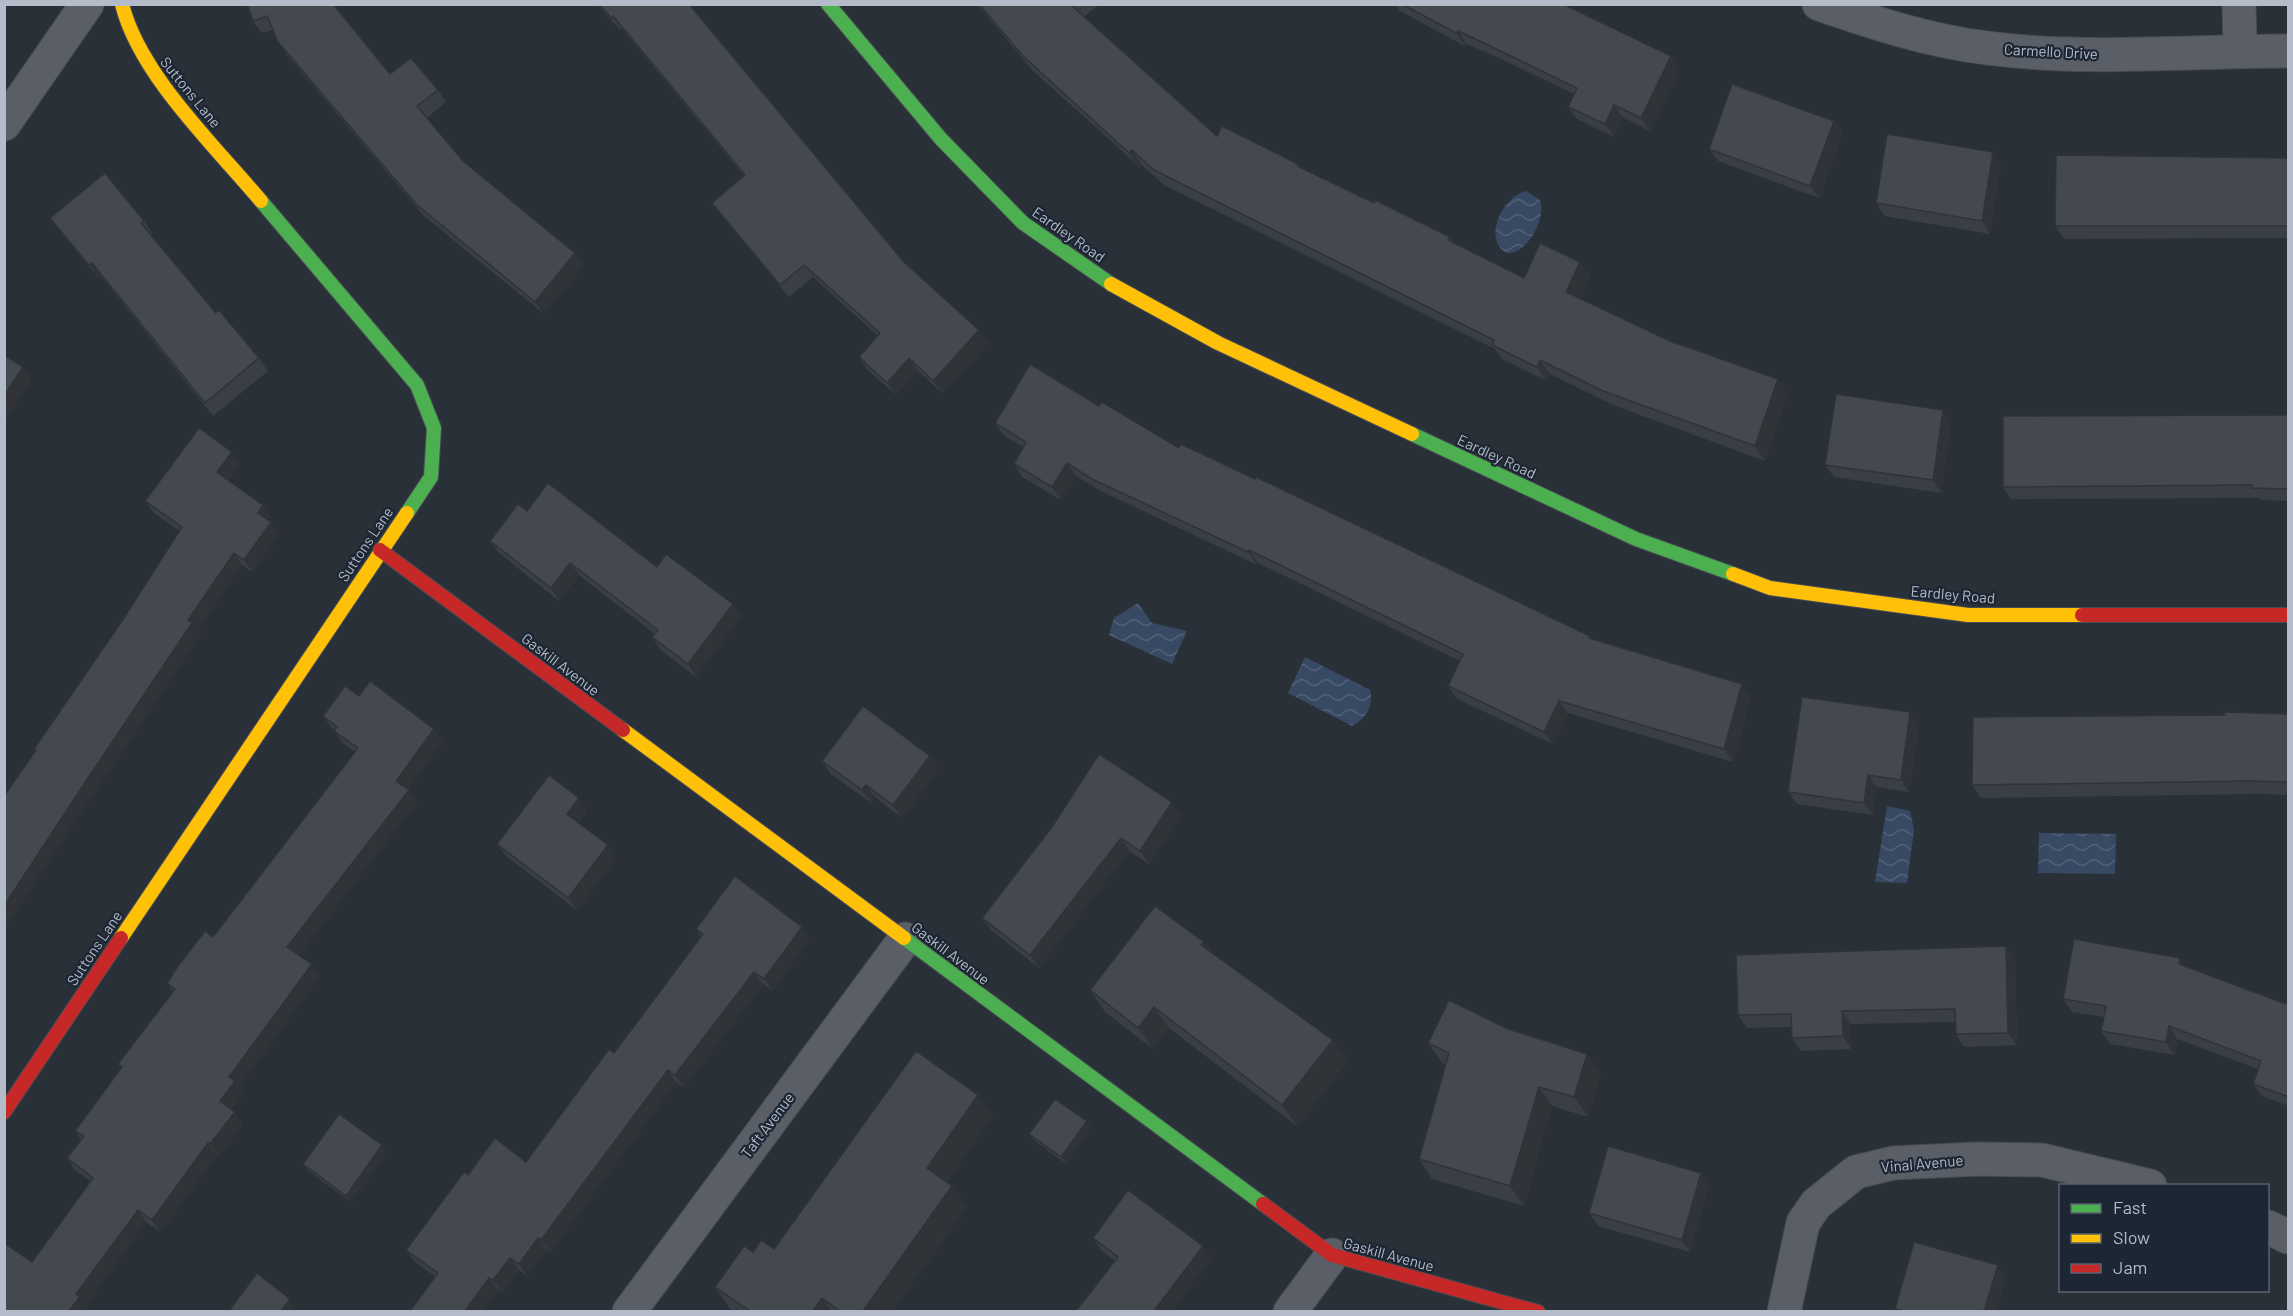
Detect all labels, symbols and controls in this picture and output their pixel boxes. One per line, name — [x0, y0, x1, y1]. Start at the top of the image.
street label: Carmello Drive — [2004, 40, 2098, 62]
street label: Suttons Lane — [157, 53, 225, 131]
street label: Eardley Road — [1029, 202, 1109, 266]
street label: Eardley Road — [1455, 430, 1539, 482]
street label: Suttons Lane — [333, 503, 397, 585]
street label: Eardley Road — [1910, 581, 1996, 607]
street label: Gaskill Avenue — [518, 629, 604, 699]
street label: Suttons Lane — [62, 907, 126, 989]
street label: Gaskill Avenue — [908, 918, 994, 988]
street label: Taft Avenue — [737, 1089, 797, 1161]
street label: Vinal Avenue — [1880, 1150, 1964, 1176]
legend — [2059, 1184, 2269, 1292]
text: Fast — [2113, 1196, 2147, 1218]
text: Slow — [2113, 1226, 2150, 1248]
street label: Gaskill Avenue — [1342, 1233, 1436, 1275]
text: Jam — [2113, 1256, 2147, 1278]

